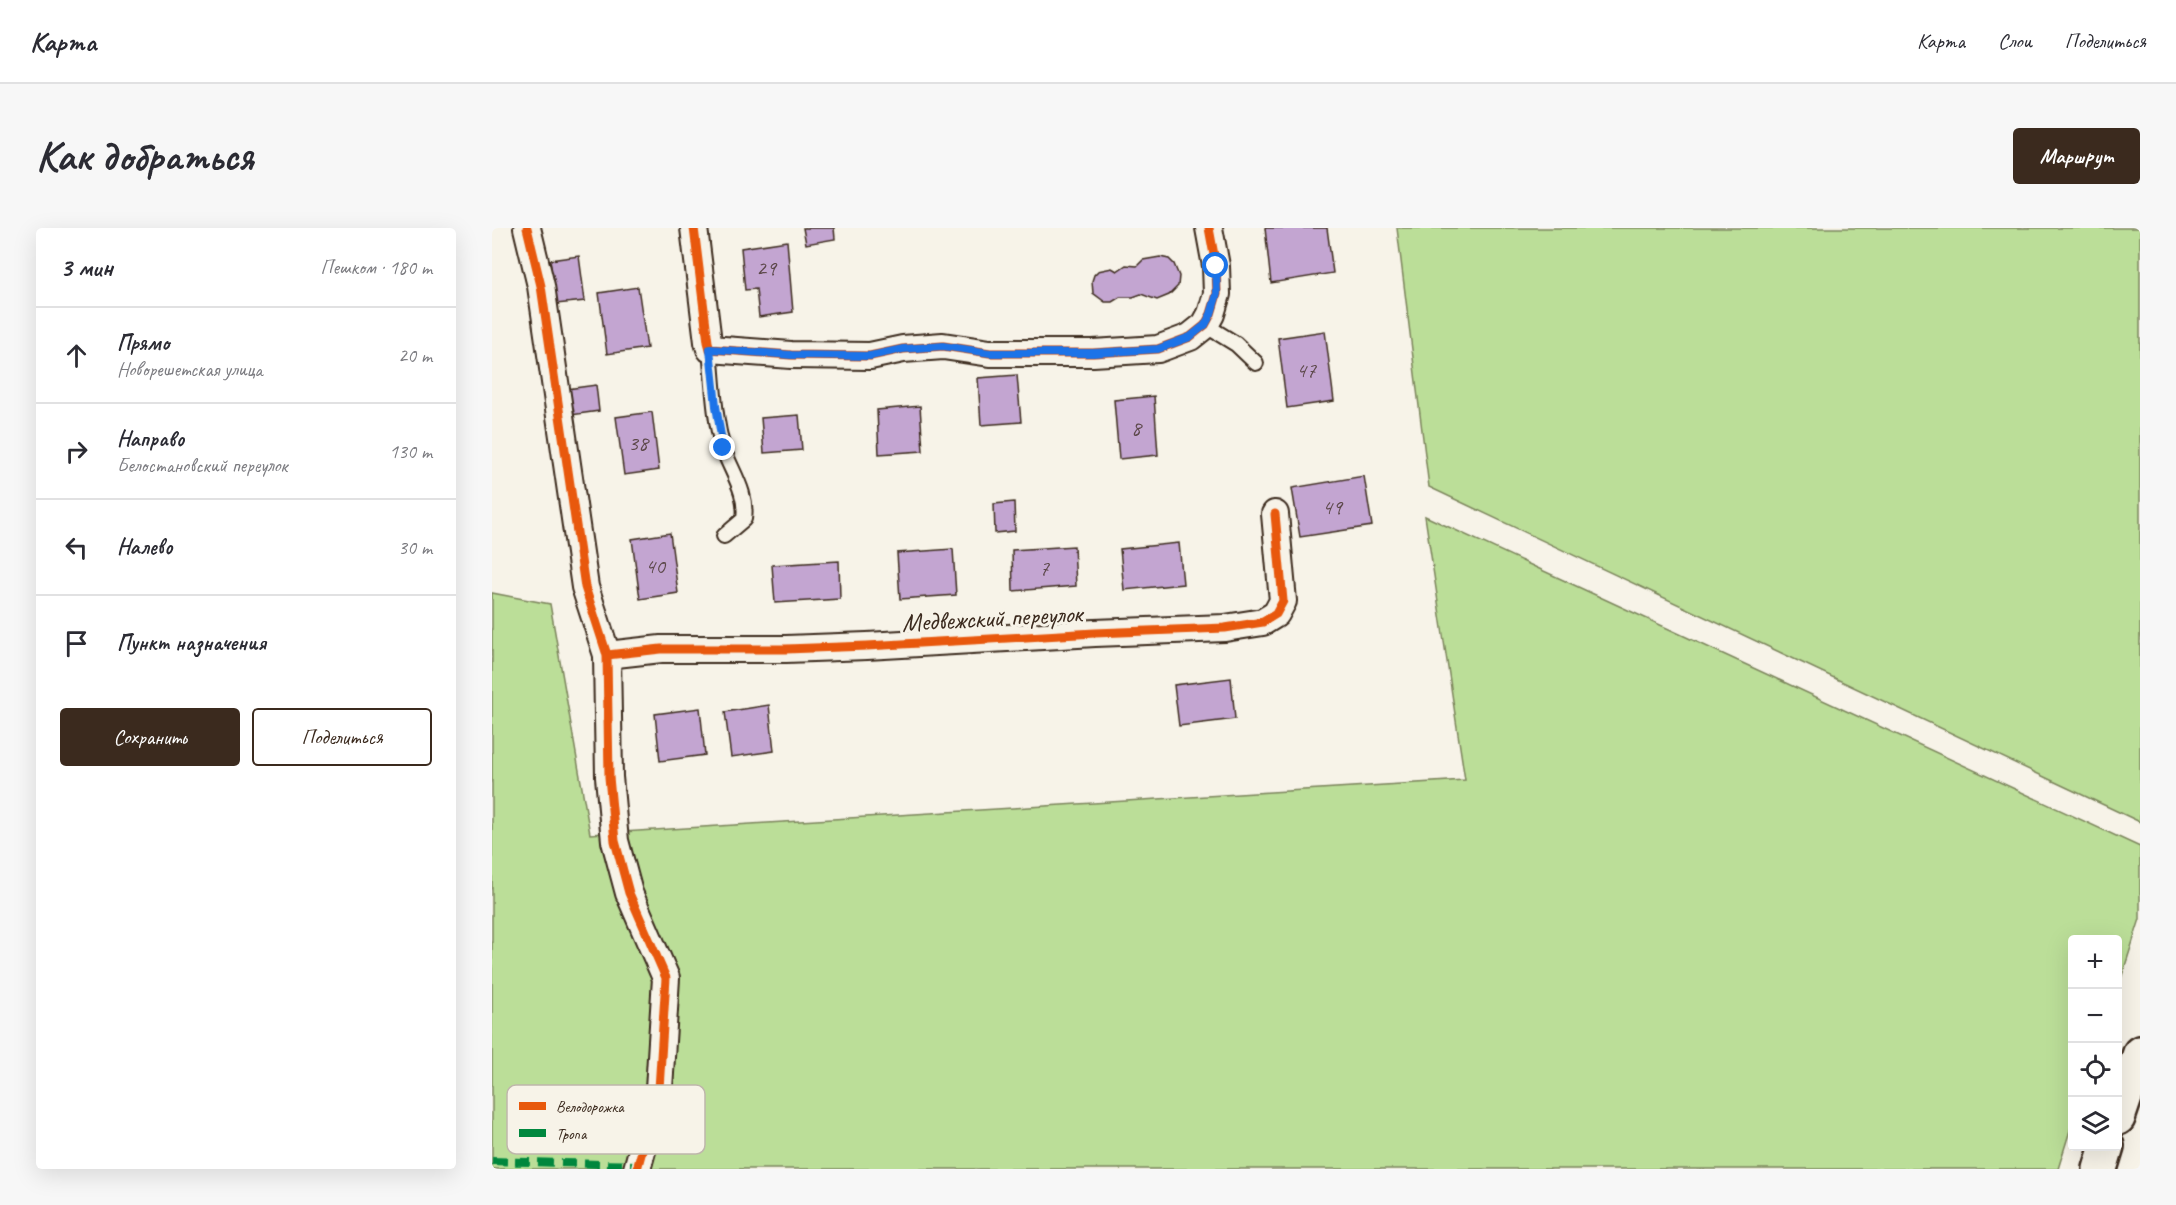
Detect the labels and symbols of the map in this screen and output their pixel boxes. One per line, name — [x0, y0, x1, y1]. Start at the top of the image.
route start — [1202, 252, 1228, 278]
house number: 29 — [756, 254, 778, 282]
house number: 47 — [1296, 356, 1317, 384]
house number: 8 — [1131, 414, 1143, 442]
house number: 38 — [628, 429, 650, 457]
route end — [709, 434, 735, 460]
house number: 49 — [1322, 493, 1344, 521]
house number: 40 — [645, 552, 667, 580]
house number: 7 — [1039, 554, 1050, 582]
street label: Медвежский переулок — [901, 597, 1085, 639]
legend — [507, 1085, 705, 1154]
text: Велодорожка — [556, 1097, 625, 1117]
text: Тропа — [556, 1124, 588, 1144]

